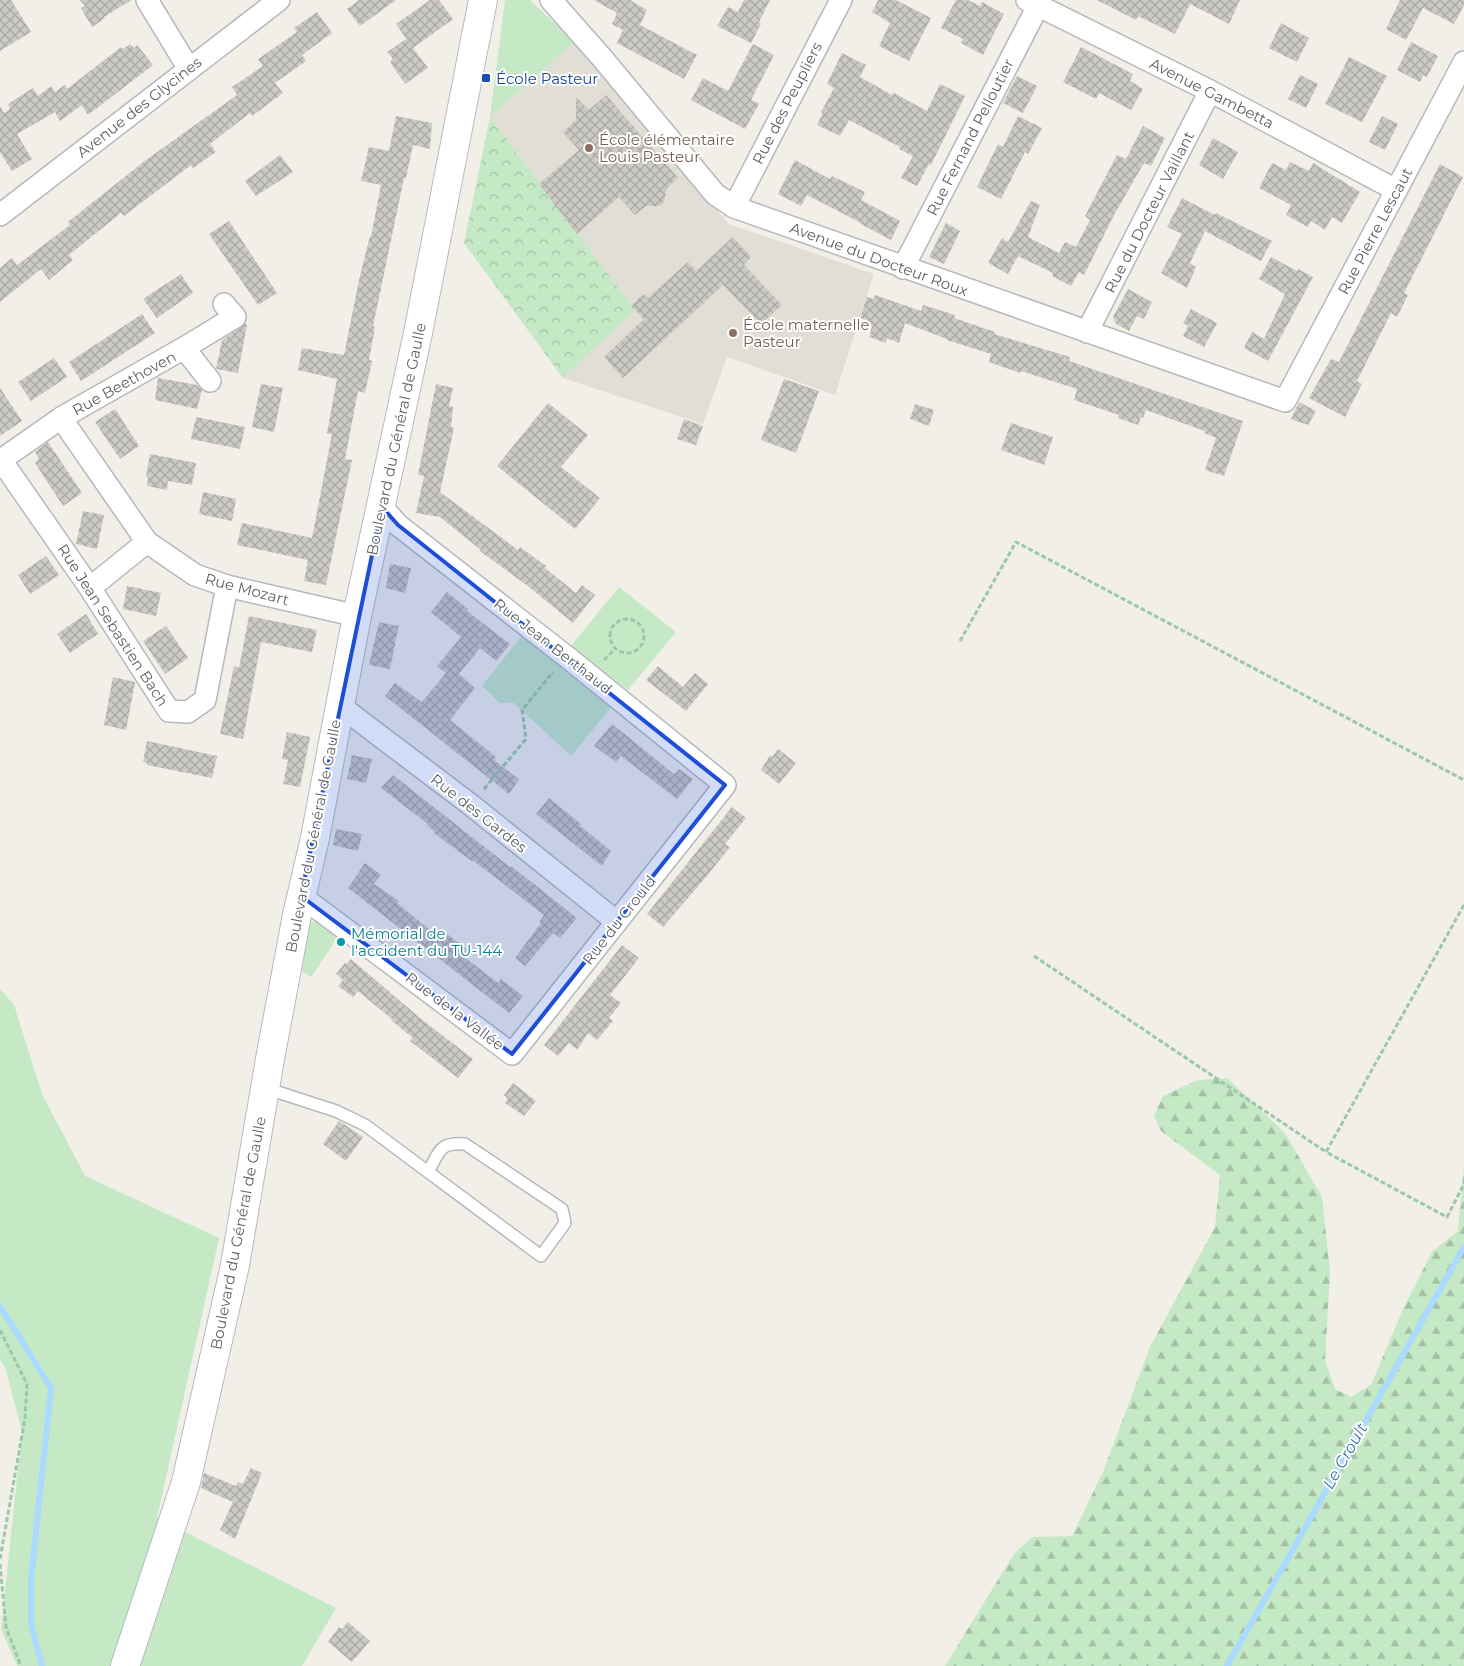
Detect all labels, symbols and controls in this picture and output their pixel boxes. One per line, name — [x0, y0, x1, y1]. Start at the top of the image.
street label: Rue des Peupliers — [748, 39, 826, 167]
street label: Avenue des Glycines — [73, 52, 205, 162]
street label: Avenue Gambetta — [1147, 54, 1277, 132]
street label: Rue Fernand Pelloutier — [922, 55, 1018, 219]
place label: École Pasteur — [496, 69, 598, 88]
marker: École Pasteur — [480, 72, 492, 84]
street label: Rue du Docteur Vaillant — [1100, 128, 1198, 296]
place label: École élémentaire Louis Pasteur — [599, 130, 735, 166]
marker: École élémentaire Louis Pasteur — [583, 142, 595, 154]
street label: Rue Pierre Lescaut — [1333, 164, 1417, 298]
street label: Avenue du Docteur Roux — [787, 218, 971, 300]
place label: École maternelle Pasteur — [743, 315, 870, 351]
street label: Boulevard du Général de Gaulle — [362, 321, 430, 557]
marker: École maternelle Pasteur — [727, 327, 739, 339]
street label: Rue Beethoven — [69, 347, 179, 419]
street label: Rue Jean Sebastien Bach — [53, 540, 173, 710]
street label: Rue Mozart — [203, 569, 291, 609]
street label: Rue Jean Berthaud — [490, 594, 616, 698]
street label: Boulevard du Général de Gaulle — [281, 718, 345, 954]
street label: Rue des Gardes — [427, 769, 531, 857]
street label: Rue du Crould — [578, 872, 660, 968]
place label: Mémorial de l'accident du TU-144 — [351, 924, 502, 960]
marker: Mémorial de l'accident du TU-144 — [335, 936, 347, 948]
street label: Rue de la Vallée — [402, 968, 508, 1054]
street label: Boulevard du Général de Gaulle — [206, 1115, 270, 1351]
water label: Le Croult — [1319, 1419, 1372, 1492]

